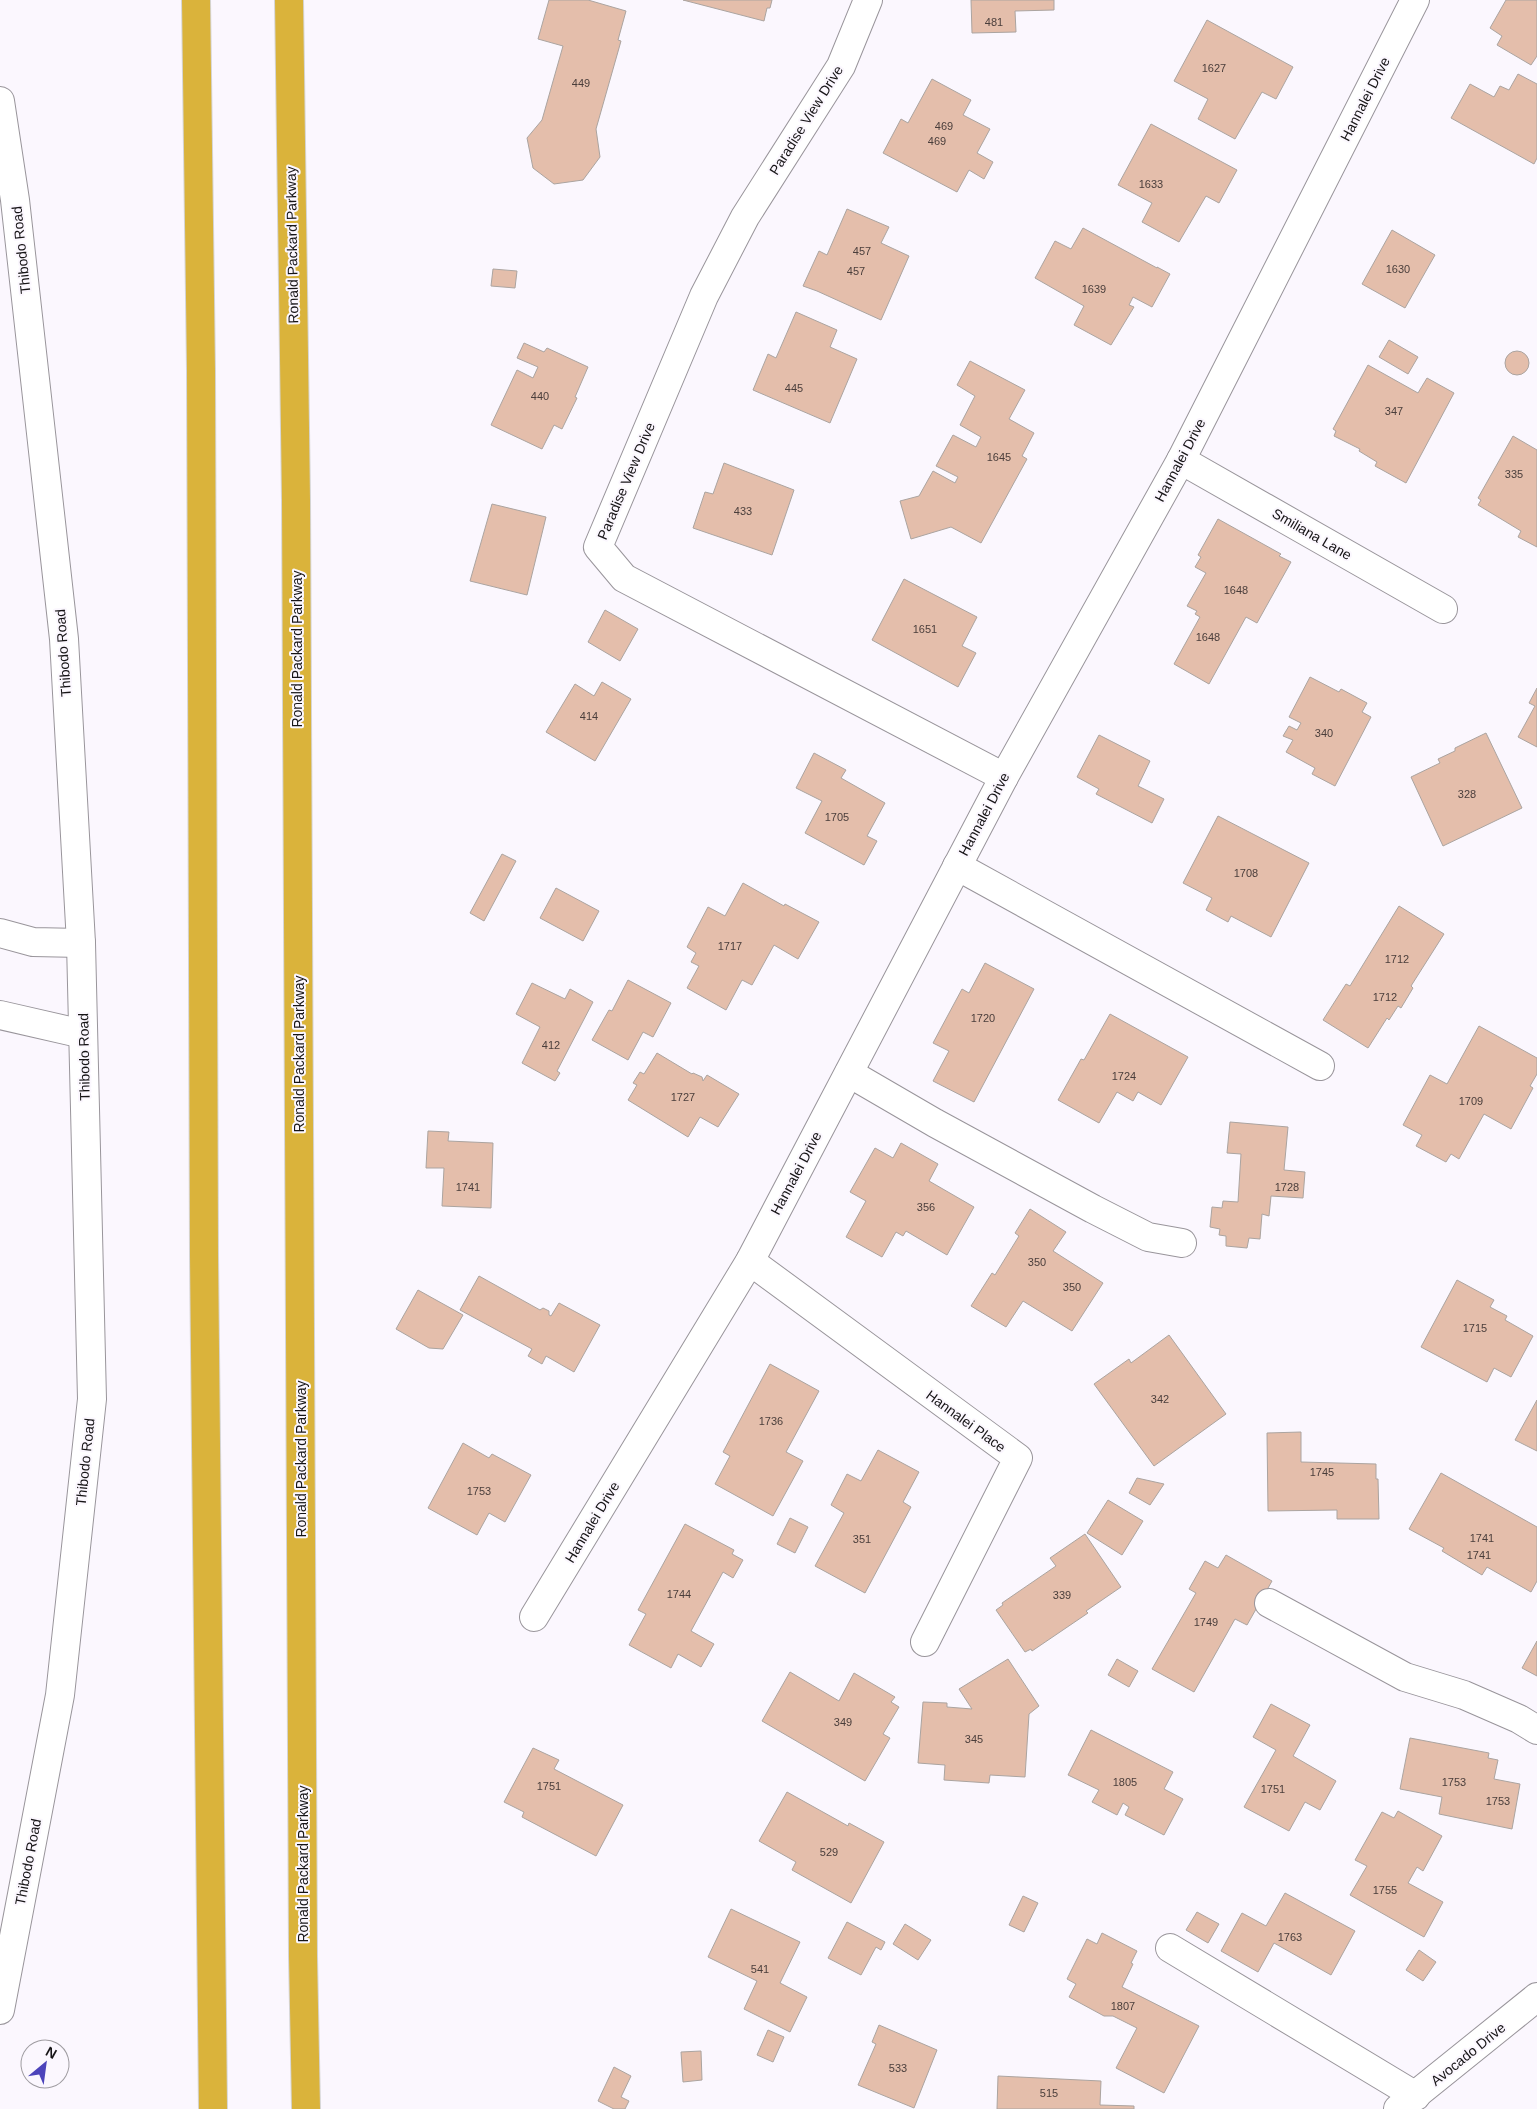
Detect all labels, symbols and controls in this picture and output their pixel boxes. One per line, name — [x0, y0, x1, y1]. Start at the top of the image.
house number: 481 — [985, 16, 1003, 28]
street label: Hannalei Drive — [1337, 54, 1393, 144]
street label: Paradise View Drive — [766, 62, 846, 178]
house number: 1627 — [1202, 62, 1226, 74]
house number: 449 — [572, 77, 590, 89]
house number: 469 — [935, 120, 953, 132]
house number: 469 — [928, 135, 946, 147]
street label: Ronald Packard Parkway — [283, 166, 301, 324]
house number: 1633 — [1139, 178, 1163, 190]
street label: Thibodo Road — [8, 205, 34, 295]
house number: 457 — [853, 245, 871, 257]
house number: 1630 — [1386, 263, 1410, 275]
house number: 457 — [847, 265, 865, 277]
house number: 1639 — [1082, 283, 1106, 295]
house number: 445 — [785, 382, 803, 394]
house number: 440 — [531, 390, 549, 402]
house number: 347 — [1385, 405, 1403, 417]
street label: Hannalei Drive — [1151, 416, 1209, 504]
street label: Paradise View Drive — [594, 420, 658, 542]
house number: 1645 — [987, 451, 1011, 463]
house number: 335 — [1505, 468, 1523, 480]
house number: 433 — [734, 505, 752, 517]
street label: Smiliana Lane — [1270, 505, 1355, 563]
street label: Ronald Packard Parkway — [289, 570, 305, 728]
house number: 1648 — [1224, 584, 1248, 596]
street label: Thibodo Road — [52, 609, 74, 697]
house number: 1651 — [913, 623, 937, 635]
house number: 1648 — [1196, 631, 1220, 643]
house number: 414 — [580, 710, 598, 722]
house number: 340 — [1315, 727, 1333, 739]
street label: Hannalei Drive — [955, 770, 1013, 858]
house number: 328 — [1458, 788, 1476, 800]
house number: 1705 — [825, 811, 849, 823]
house number: 1708 — [1234, 867, 1258, 879]
house number: 1717 — [718, 940, 742, 952]
house number: 1712 — [1385, 953, 1409, 965]
street label: Ronald Packard Parkway — [291, 975, 307, 1133]
house number: 1712 — [1373, 991, 1397, 1003]
house number: 1720 — [971, 1012, 995, 1024]
street label: Thibodo Road — [75, 1013, 93, 1101]
house number: 412 — [542, 1039, 560, 1051]
house number: 1724 — [1112, 1070, 1136, 1082]
house number: 1727 — [671, 1091, 695, 1103]
house number: 1709 — [1459, 1095, 1483, 1107]
street label: Hannalei Drive — [767, 1129, 825, 1217]
house number: 1741 — [456, 1181, 480, 1193]
house number: 1728 — [1275, 1181, 1299, 1193]
house number: 356 — [917, 1201, 935, 1213]
house number: 350 — [1028, 1256, 1046, 1268]
house number: 350 — [1063, 1281, 1081, 1293]
house number: 1715 — [1463, 1322, 1487, 1334]
street label: Ronald Packard Parkway — [293, 1380, 309, 1538]
street label: Hannalei Place — [923, 1387, 1009, 1455]
house number: 342 — [1151, 1393, 1169, 1405]
house number: 1736 — [759, 1415, 783, 1427]
street label: Thibodo Road — [72, 1417, 98, 1507]
house number: 1745 — [1310, 1466, 1334, 1478]
street label: Hannalei Drive — [561, 1478, 623, 1565]
house number: 1753 — [467, 1485, 491, 1497]
house number: 1741 — [1470, 1532, 1494, 1544]
house number: 351 — [853, 1533, 871, 1545]
house number: 1741 — [1467, 1549, 1491, 1561]
house number: 1744 — [667, 1588, 691, 1600]
house number: 339 — [1053, 1589, 1071, 1601]
house number: 1749 — [1194, 1616, 1218, 1628]
house number: 349 — [834, 1716, 852, 1728]
house number: 345 — [965, 1733, 983, 1745]
house number: 1805 — [1113, 1776, 1137, 1788]
house number: 1753 — [1442, 1776, 1466, 1788]
house number: 1751 — [537, 1780, 561, 1792]
house number: 1751 — [1261, 1783, 1285, 1795]
street label: Ronald Packard Parkway — [295, 1785, 311, 1943]
house number: 1753 — [1486, 1795, 1510, 1807]
street label: Thibodo Road — [12, 1817, 44, 1907]
house number: 529 — [820, 1846, 838, 1858]
house number: 1755 — [1373, 1884, 1397, 1896]
house number: 1763 — [1278, 1931, 1302, 1943]
house number: 541 — [751, 1963, 769, 1975]
house number: 1807 — [1111, 2000, 1135, 2012]
street label: Avocado Drive — [1428, 2019, 1508, 2089]
north arrow — [20, 2039, 70, 2089]
text: N — [43, 2043, 60, 2062]
house number: 533 — [889, 2062, 907, 2074]
house number: 515 — [1040, 2087, 1058, 2099]

